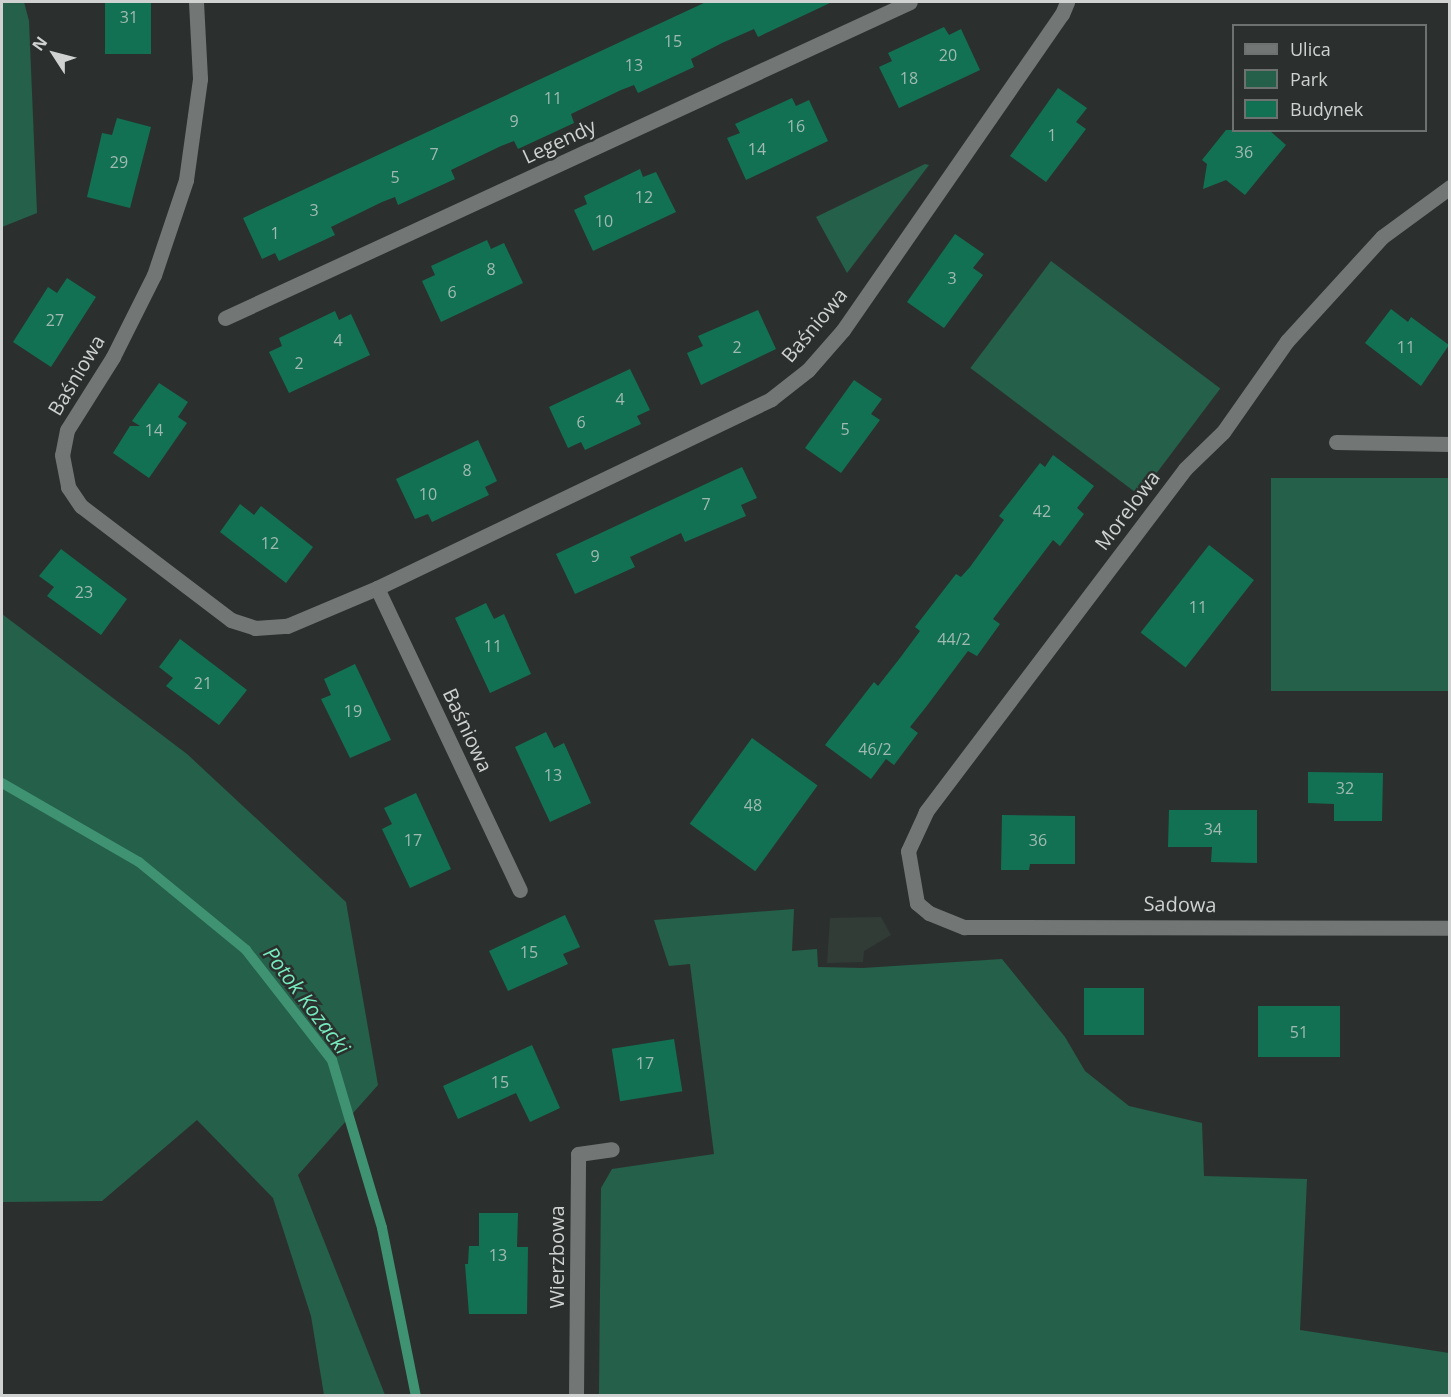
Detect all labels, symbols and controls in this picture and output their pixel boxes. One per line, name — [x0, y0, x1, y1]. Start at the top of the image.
house number: 31 — [120, 7, 138, 27]
north arrow — [24, 24, 84, 84]
legend — [1232, 24, 1427, 132]
house number: 15 — [664, 31, 682, 51]
text: N — [27, 32, 52, 55]
text: Ulica — [1290, 37, 1331, 61]
house number: 20 — [939, 45, 957, 65]
house number: 13 — [625, 55, 643, 75]
text: Park — [1290, 67, 1328, 91]
house number: 18 — [900, 68, 918, 88]
house number: 11 — [544, 88, 562, 108]
text: Budynek — [1290, 97, 1363, 121]
house number: 9 — [509, 111, 519, 131]
street label: Legendy — [518, 114, 600, 168]
house number: 16 — [787, 116, 805, 136]
house number: 1 — [1047, 125, 1057, 145]
house number: 14 — [748, 139, 766, 159]
house number: 36 — [1235, 142, 1253, 162]
house number: 7 — [429, 144, 439, 164]
house number: 29 — [110, 152, 128, 172]
house number: 5 — [390, 167, 400, 187]
house number: 12 — [635, 187, 653, 207]
house number: 3 — [309, 200, 319, 220]
house number: 10 — [595, 211, 613, 231]
house number: 1 — [270, 223, 280, 243]
house number: 8 — [486, 259, 496, 279]
house number: 3 — [947, 268, 957, 288]
house number: 6 — [447, 282, 457, 302]
street label: Baśniowa — [776, 283, 852, 367]
house number: 27 — [46, 310, 64, 330]
street label: Baśniowa — [43, 330, 109, 420]
house number: 4 — [333, 330, 343, 350]
house number: 2 — [732, 337, 742, 357]
house number: 11 — [1397, 337, 1415, 357]
house number: 2 — [294, 353, 304, 373]
house number: 4 — [615, 389, 625, 409]
house number: 6 — [576, 412, 586, 432]
house number: 5 — [840, 419, 850, 439]
house number: 14 — [145, 420, 163, 440]
house number: 8 — [462, 460, 472, 480]
street label: Morelowa — [1089, 466, 1165, 554]
house number: 10 — [419, 484, 437, 504]
house number: 7 — [701, 494, 711, 514]
house number: 42 — [1033, 501, 1051, 521]
house number: 12 — [261, 533, 279, 553]
house number: 9 — [590, 546, 600, 566]
house number: 23 — [75, 582, 93, 602]
house number: 11 — [1189, 597, 1207, 617]
house number: 44/2 — [937, 629, 971, 649]
house number: 11 — [484, 636, 502, 656]
house number: 21 — [194, 673, 212, 693]
street label: Baśniowa — [438, 684, 498, 776]
house number: 19 — [344, 701, 362, 721]
house number: 46/2 — [858, 739, 892, 759]
house number: 13 — [544, 765, 562, 785]
house number: 32 — [1336, 778, 1354, 798]
house number: 48 — [744, 795, 762, 815]
house number: 34 — [1204, 819, 1222, 839]
house number: 17 — [404, 830, 422, 850]
house number: 36 — [1029, 830, 1047, 850]
street label: Sadowa — [1143, 891, 1217, 917]
water label: Potok Kozacki — [258, 941, 356, 1059]
house number: 15 — [520, 942, 538, 962]
house number: 51 — [1290, 1022, 1308, 1042]
house number: 17 — [636, 1053, 654, 1073]
house number: 15 — [491, 1072, 509, 1092]
street label: Wierzbowa — [544, 1205, 568, 1309]
house number: 13 — [489, 1245, 507, 1265]

